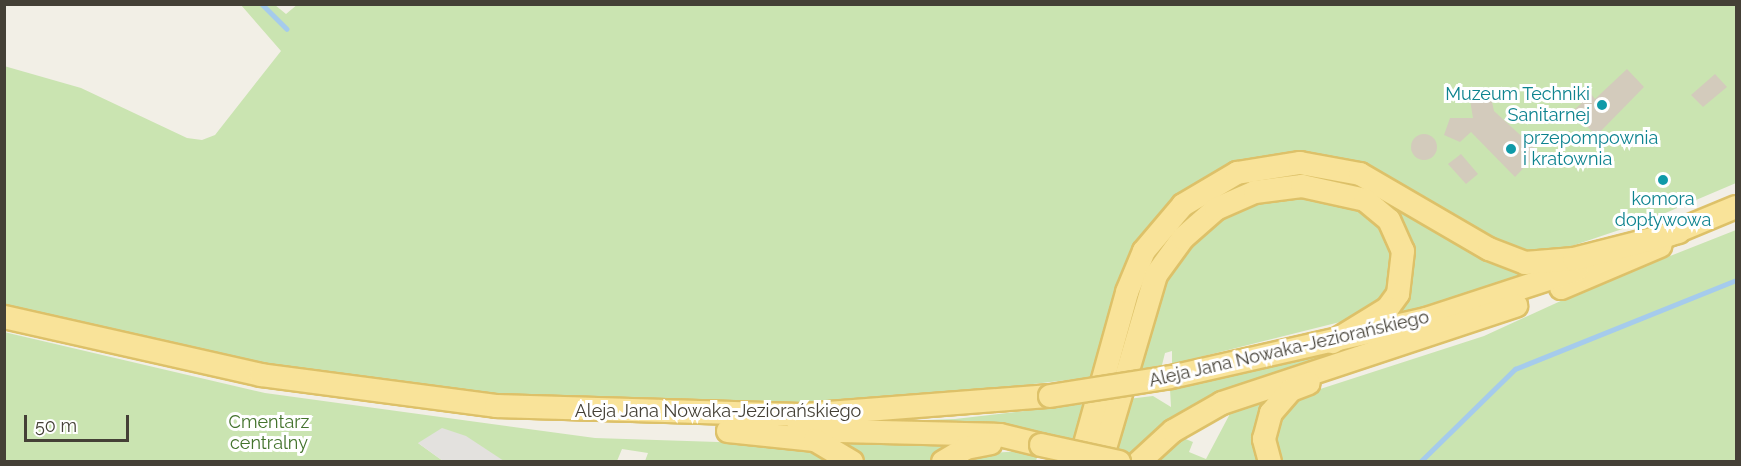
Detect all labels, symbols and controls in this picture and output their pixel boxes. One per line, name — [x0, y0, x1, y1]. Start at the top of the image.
place label: Muzeum Techniki Sanitarnej — [1445, 84, 1590, 127]
marker: Muzeum Techniki Sanitarnej — [1595, 98, 1609, 112]
place label: przepompownia i kratownia — [1523, 128, 1658, 170]
marker: przepompownia i kratownia — [1504, 142, 1518, 156]
marker: komora dopływowa — [1656, 173, 1670, 187]
place label: komora dopływowa — [1615, 189, 1711, 232]
street label: Aleja Jana Nowaka-Jeziorańskiego — [1147, 306, 1431, 392]
street label: Aleja Jana Nowaka-Jeziorańskiego — [574, 400, 862, 422]
scale bar — [27, 403, 132, 441]
park label: Cmentarz centralny — [229, 412, 309, 454]
text: 50 m — [35, 415, 77, 436]

